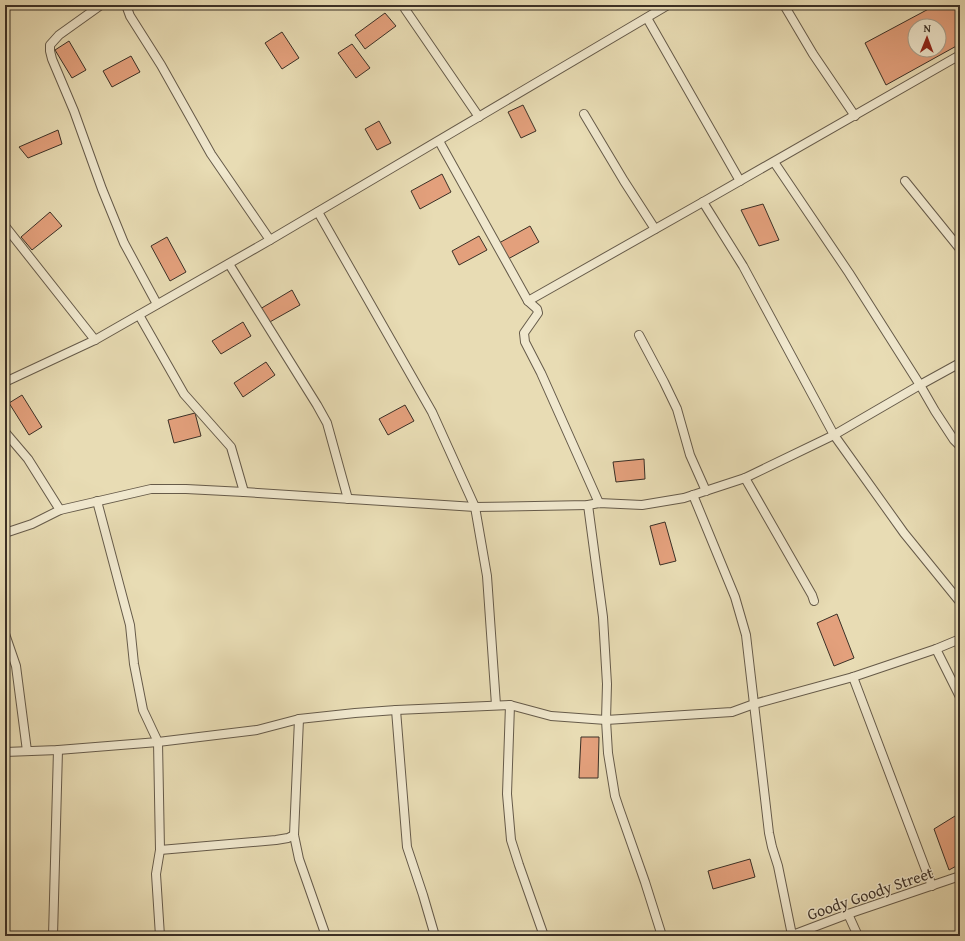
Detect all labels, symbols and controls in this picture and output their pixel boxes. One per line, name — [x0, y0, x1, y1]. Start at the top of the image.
north arrow — [907, 18, 947, 58]
text: N — [923, 20, 932, 36]
street label: Goody Goody Street — [804, 860, 937, 926]

